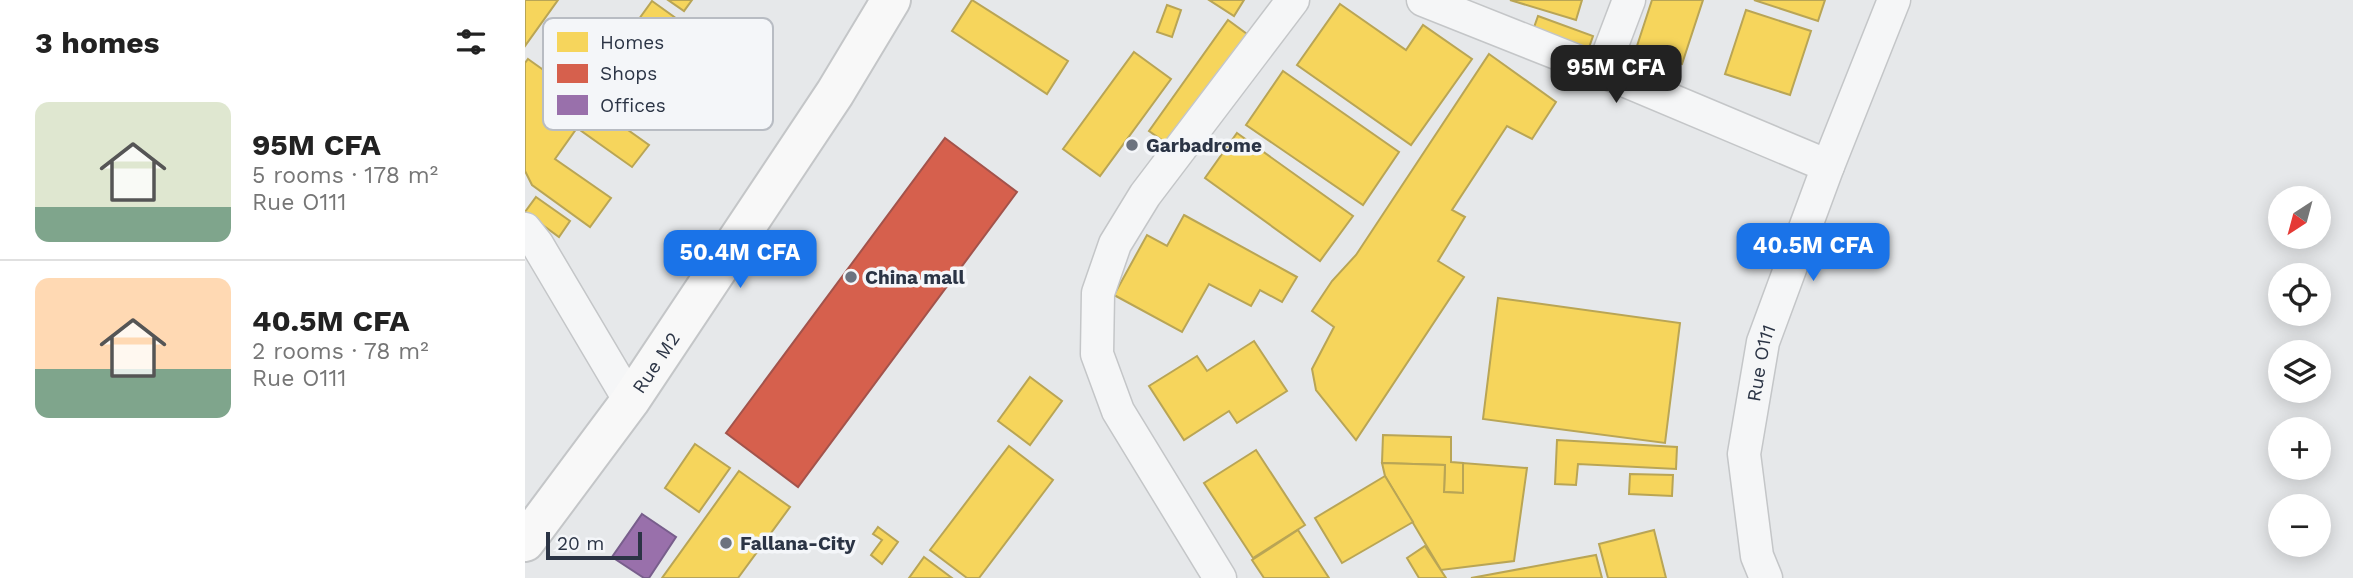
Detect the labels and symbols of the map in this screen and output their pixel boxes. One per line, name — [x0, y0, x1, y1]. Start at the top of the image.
legend — [543, 18, 773, 130]
text: Homes — [600, 31, 664, 54]
pin: 95M CFA — [1551, 46, 1681, 105]
text: Shops — [600, 62, 657, 85]
text: Offices — [600, 94, 666, 117]
place label: Garbadrome — [1146, 134, 1262, 157]
marker: Garbadrome — [1124, 137, 1140, 153]
north arrow — [2268, 186, 2331, 248]
pin: 40.5M CFA — [1733, 224, 1893, 283]
pin: 50.4M CFA — [660, 230, 820, 290]
place label: China mall — [865, 266, 965, 289]
marker: China mall — [843, 269, 859, 285]
street label: Rue O111 — [1742, 321, 1780, 403]
street label: Rue M2 — [627, 327, 684, 398]
scale bar — [546, 529, 642, 561]
place label: Fallana-City — [740, 532, 856, 555]
marker: Fallana-City — [718, 535, 734, 551]

